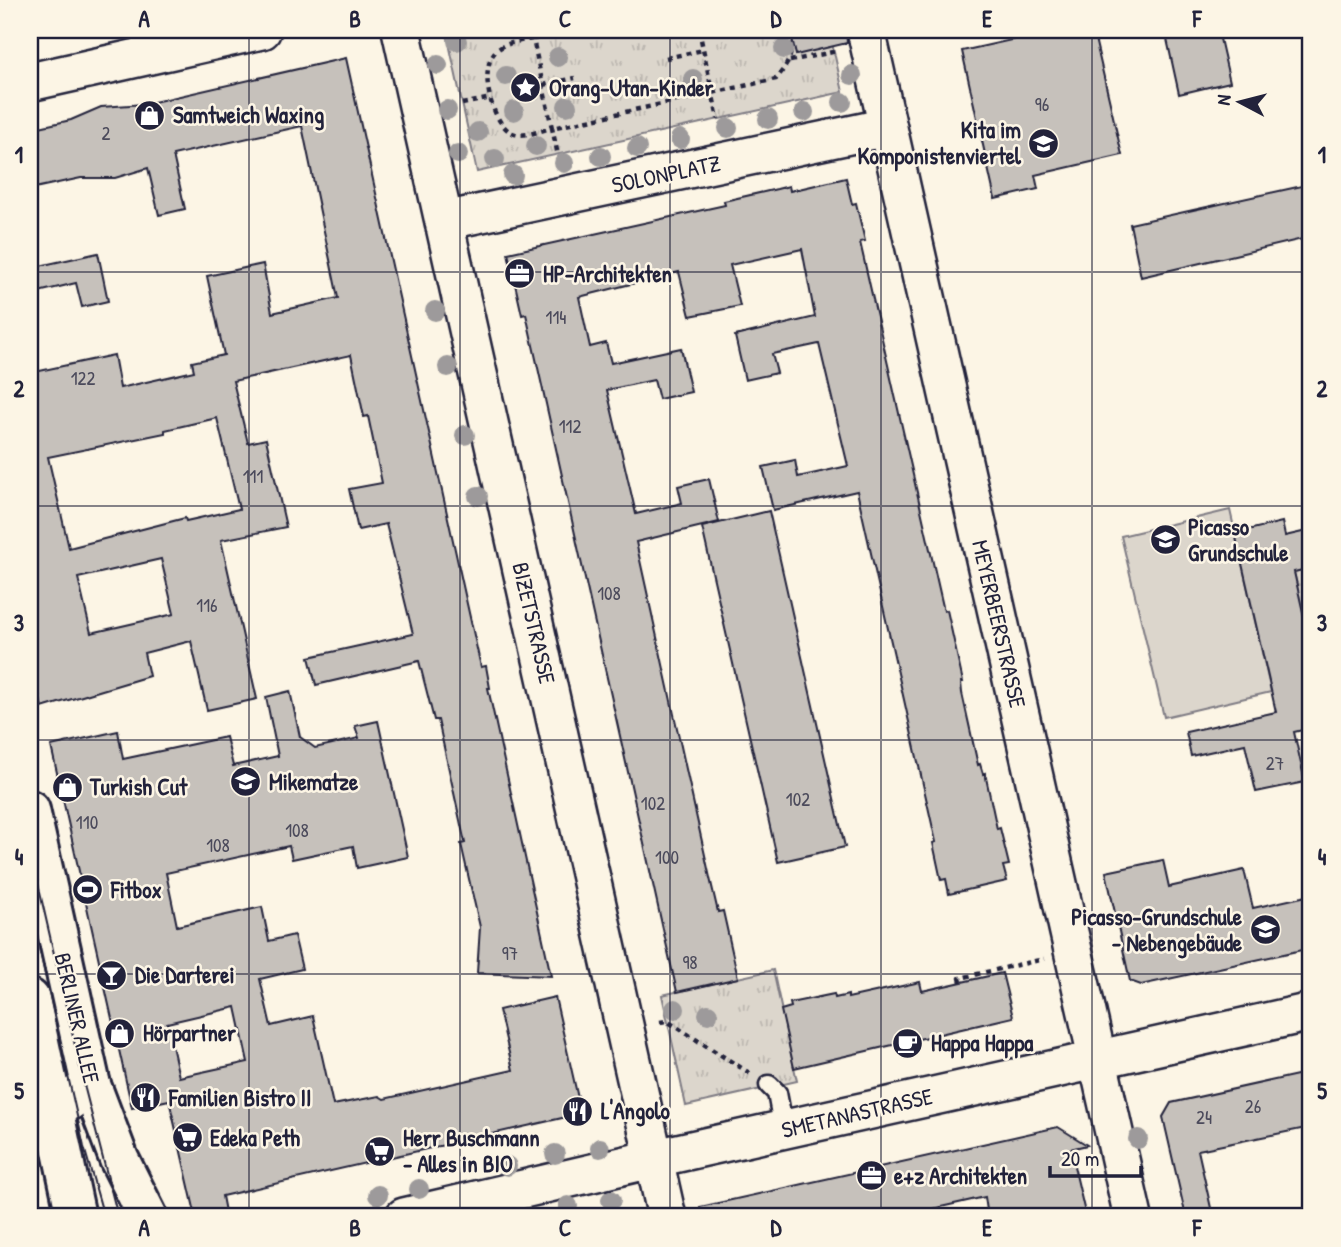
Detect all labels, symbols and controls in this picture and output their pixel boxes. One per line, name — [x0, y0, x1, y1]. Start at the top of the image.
text: A — [138, 3, 150, 34]
text: B — [349, 3, 361, 34]
text: C — [559, 3, 571, 34]
text: D — [771, 3, 783, 34]
text: E — [982, 3, 993, 34]
text: F — [1192, 3, 1203, 34]
north arrow — [1204, 66, 1274, 136]
place icon: Orang-Utan-Kinder — [509, 71, 543, 105]
place label: Orang-Utan-Kinder — [549, 72, 714, 104]
house number: 96 — [1035, 91, 1049, 117]
text: N — [1210, 93, 1237, 107]
shop icon: Samtweich Waxing — [133, 98, 167, 132]
place label: Samtweich Waxing — [173, 99, 324, 131]
place label: Kita im Komponistenviertel — [858, 114, 1022, 172]
house number: 2 — [102, 120, 111, 146]
school or university icon: Kita im Komponistenviertel — [1027, 126, 1061, 160]
text: 1 — [15, 139, 23, 170]
text: 1 — [1318, 139, 1326, 170]
street label: SOLONPLATZ — [609, 147, 723, 200]
office icon: HP-Architekten — [503, 257, 537, 291]
place label: HP-Architekten — [543, 258, 672, 289]
house number: 114 — [546, 304, 566, 330]
house number: 122 — [71, 365, 95, 391]
text: 2 — [14, 373, 25, 404]
text: 2 — [1317, 373, 1328, 404]
house number: 112 — [559, 413, 581, 439]
house number: 111 — [243, 463, 263, 489]
place label: Picasso Grundschule — [1188, 511, 1289, 568]
school or university icon: Picasso Grundschule — [1148, 523, 1182, 557]
street label: MEYERBEERSTRASSE — [965, 537, 1034, 711]
street label: BIZETSTRASSE — [505, 559, 564, 687]
house number: 108 — [597, 580, 621, 606]
house number: 116 — [196, 592, 218, 618]
text: 3 — [14, 607, 24, 638]
text: 3 — [1317, 607, 1327, 638]
house number: 27 — [1266, 750, 1284, 776]
school or university icon: Mikematze — [229, 765, 263, 799]
place label: Mikematze — [269, 766, 359, 797]
shop icon: Turkish Cut — [50, 770, 84, 804]
place label: Turkish Cut — [89, 771, 188, 802]
house number: 102 — [786, 786, 810, 812]
house number: 102 — [641, 790, 665, 816]
house number: 110 — [76, 809, 98, 835]
house number: 108 — [285, 817, 309, 843]
house number: 108 — [206, 832, 230, 858]
text: 4 — [15, 841, 24, 872]
text: 4 — [1318, 841, 1327, 872]
house number: 100 — [655, 844, 679, 870]
sports icon: Fitbox — [71, 873, 105, 907]
place label: Fitbox — [110, 874, 162, 905]
place label: Picasso-Grundschule - Nebengebäude — [1071, 901, 1243, 959]
school or university icon: Picasso-Grundschule - Nebengebäude — [1248, 913, 1282, 947]
house number: 97 — [502, 940, 518, 966]
house number: 98 — [682, 949, 698, 975]
street label: BERLINER ALLEE — [47, 950, 108, 1086]
bar icon: Die Darterei — [95, 958, 129, 992]
place label: Die Darterei — [135, 959, 235, 990]
shop icon: Hörpartner — [103, 1016, 137, 1050]
place label: Hörpartner — [143, 1017, 236, 1049]
cafe icon: Happa Happa — [891, 1026, 925, 1060]
place label: Happa Happa — [931, 1027, 1033, 1059]
text: 5 — [14, 1075, 24, 1106]
text: 5 — [1317, 1075, 1327, 1106]
street label: SMETANASTRASSE — [778, 1080, 935, 1145]
restaurant icon: Familien Bistro II — [129, 1081, 163, 1115]
place label: Familien Bistro II — [168, 1082, 311, 1113]
house number: 26 — [1245, 1093, 1261, 1119]
restaurant icon: L'Angolo — [561, 1094, 595, 1128]
place label: L'Angolo — [601, 1095, 671, 1127]
house number: 24 — [1196, 1104, 1212, 1130]
supermarket icon: Edeka Peth — [170, 1121, 204, 1155]
place label: Edeka Peth — [210, 1122, 300, 1153]
place label: Herr Buschmann - Alles in BIO — [403, 1122, 540, 1179]
supermarket icon: Herr Buschmann - Alles in BIO — [363, 1134, 397, 1168]
scale bar — [1050, 1135, 1142, 1179]
text: 20 m — [1061, 1144, 1099, 1173]
office icon: e+z Architekten — [854, 1159, 888, 1193]
place label: e+z Architekten — [894, 1160, 1027, 1191]
text: A — [138, 1212, 150, 1243]
text: B — [349, 1212, 361, 1243]
text: C — [559, 1212, 571, 1243]
text: D — [771, 1212, 783, 1243]
text: E — [982, 1212, 993, 1243]
text: F — [1192, 1212, 1203, 1243]

